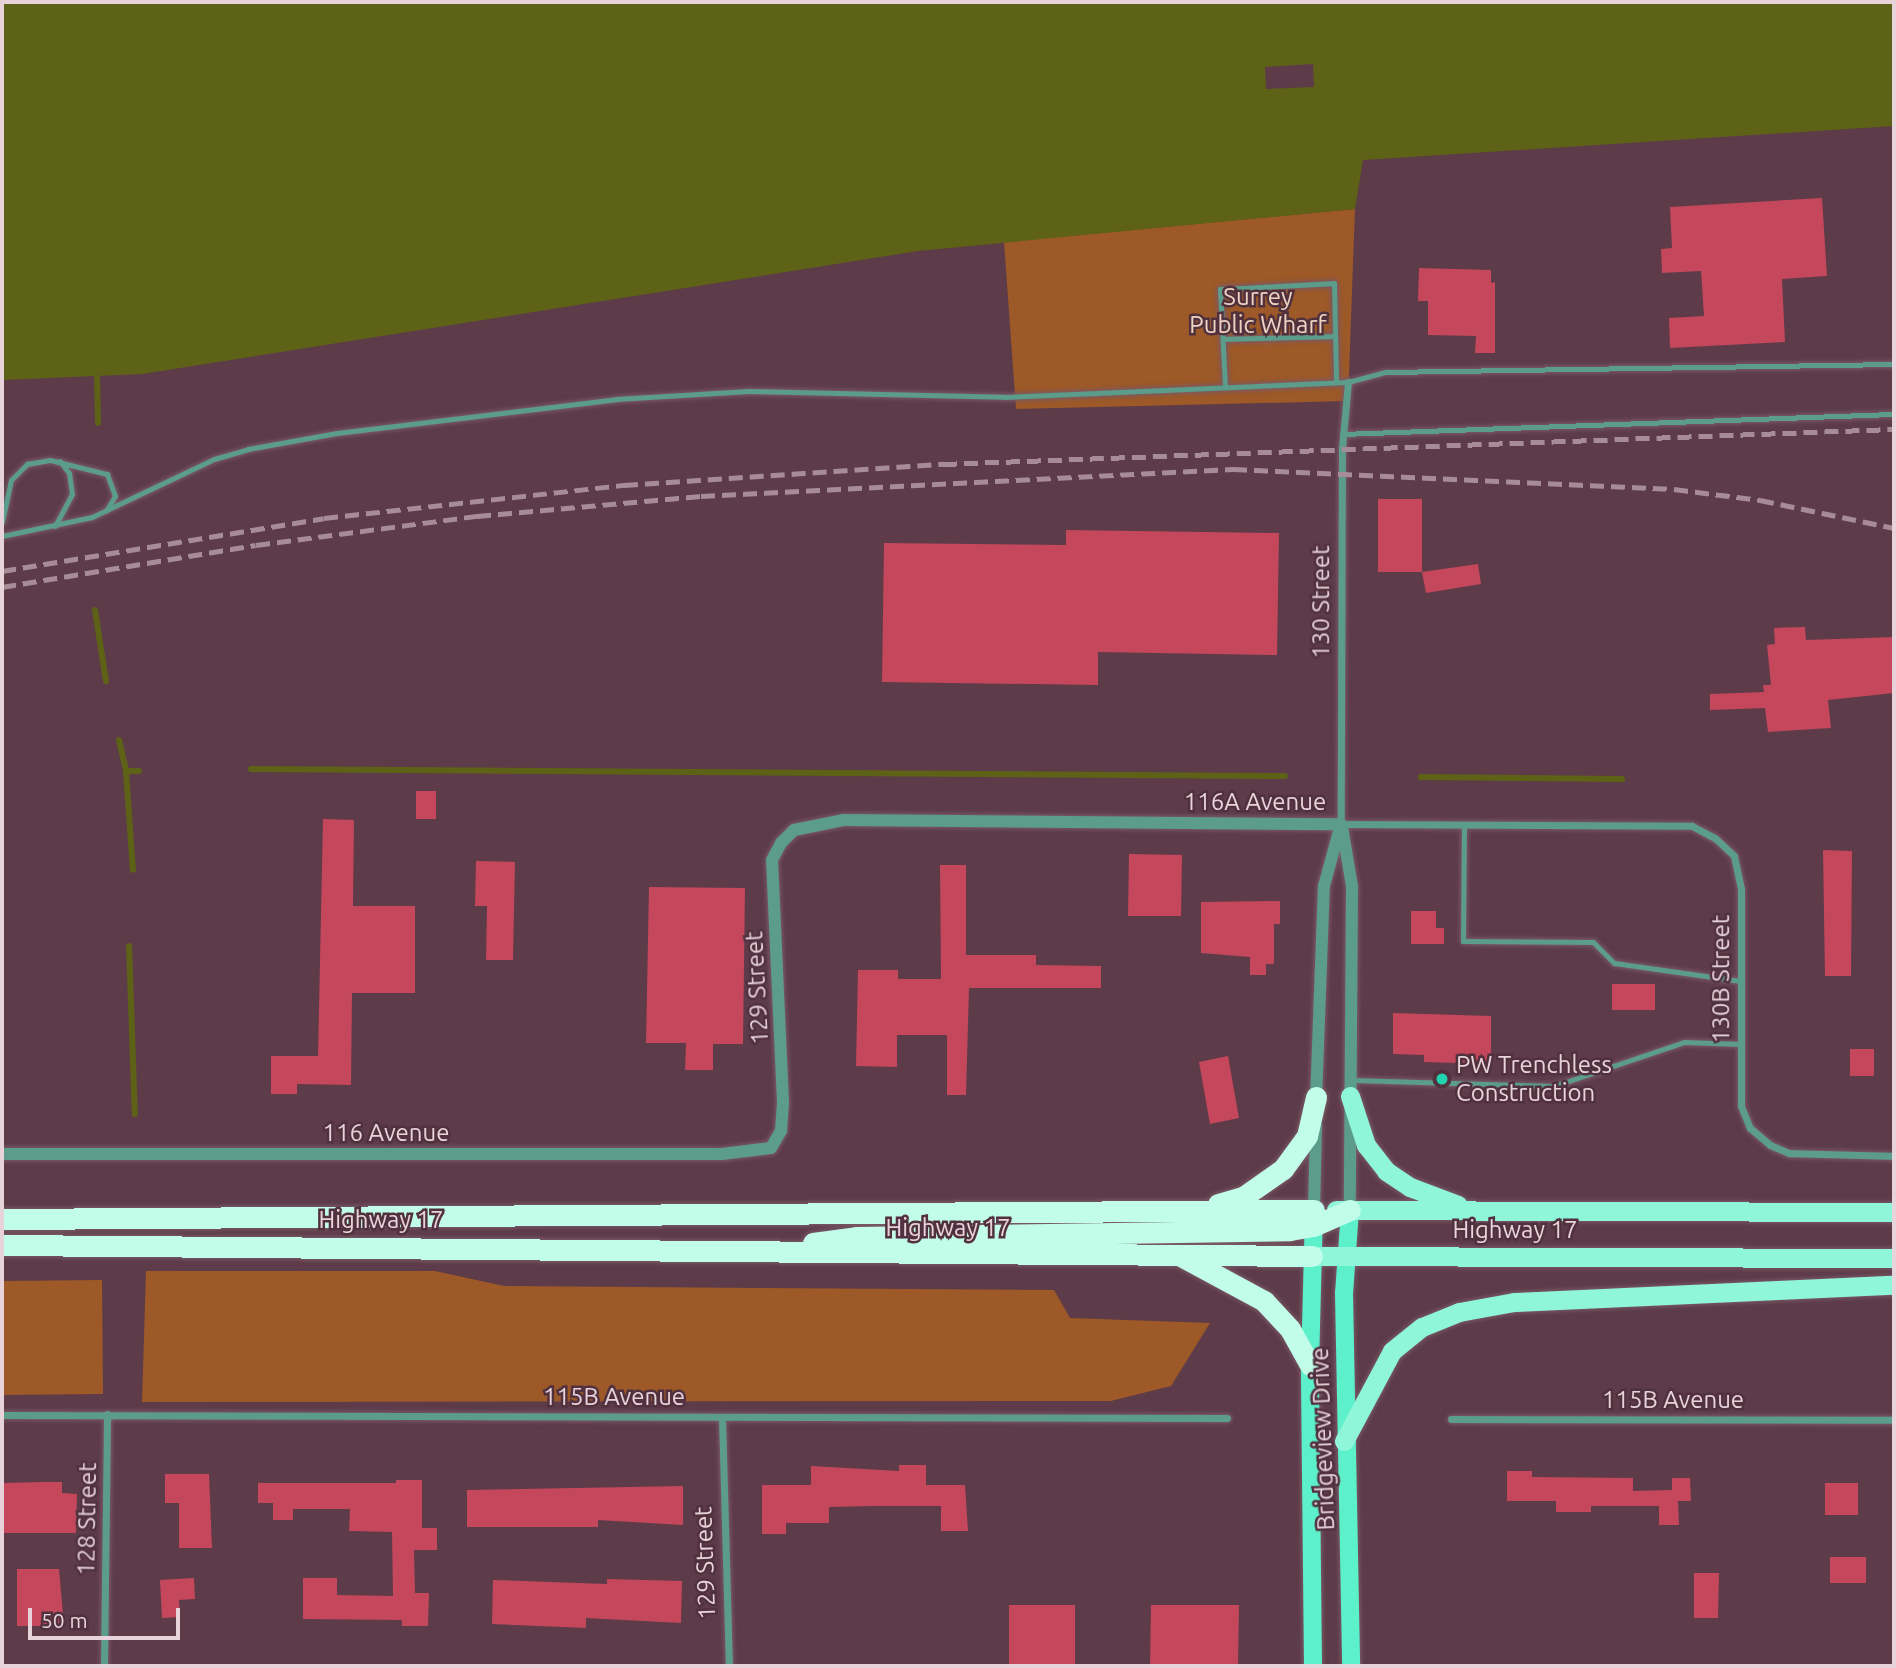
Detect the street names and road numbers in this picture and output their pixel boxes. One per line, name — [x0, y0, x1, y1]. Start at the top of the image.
street label: 130 Street — [1307, 545, 1335, 659]
street label: 116A Avenue — [1184, 788, 1326, 816]
street label: 130B Street — [1707, 915, 1735, 1043]
street label: 129 Street — [740, 931, 774, 1045]
street label: 116 Avenue — [323, 1119, 449, 1147]
street label: Highway 17 — [318, 1206, 444, 1234]
street label: Highway 17 — [885, 1214, 1011, 1242]
street label: Highway 17 — [1452, 1216, 1578, 1244]
street label: Bridgeview Drive — [1305, 1347, 1341, 1531]
street label: 115B Avenue — [543, 1383, 685, 1411]
street label: 115B Avenue — [1602, 1386, 1744, 1414]
street label: 128 Street — [72, 1462, 102, 1576]
street label: 129 Street — [689, 1506, 721, 1620]

